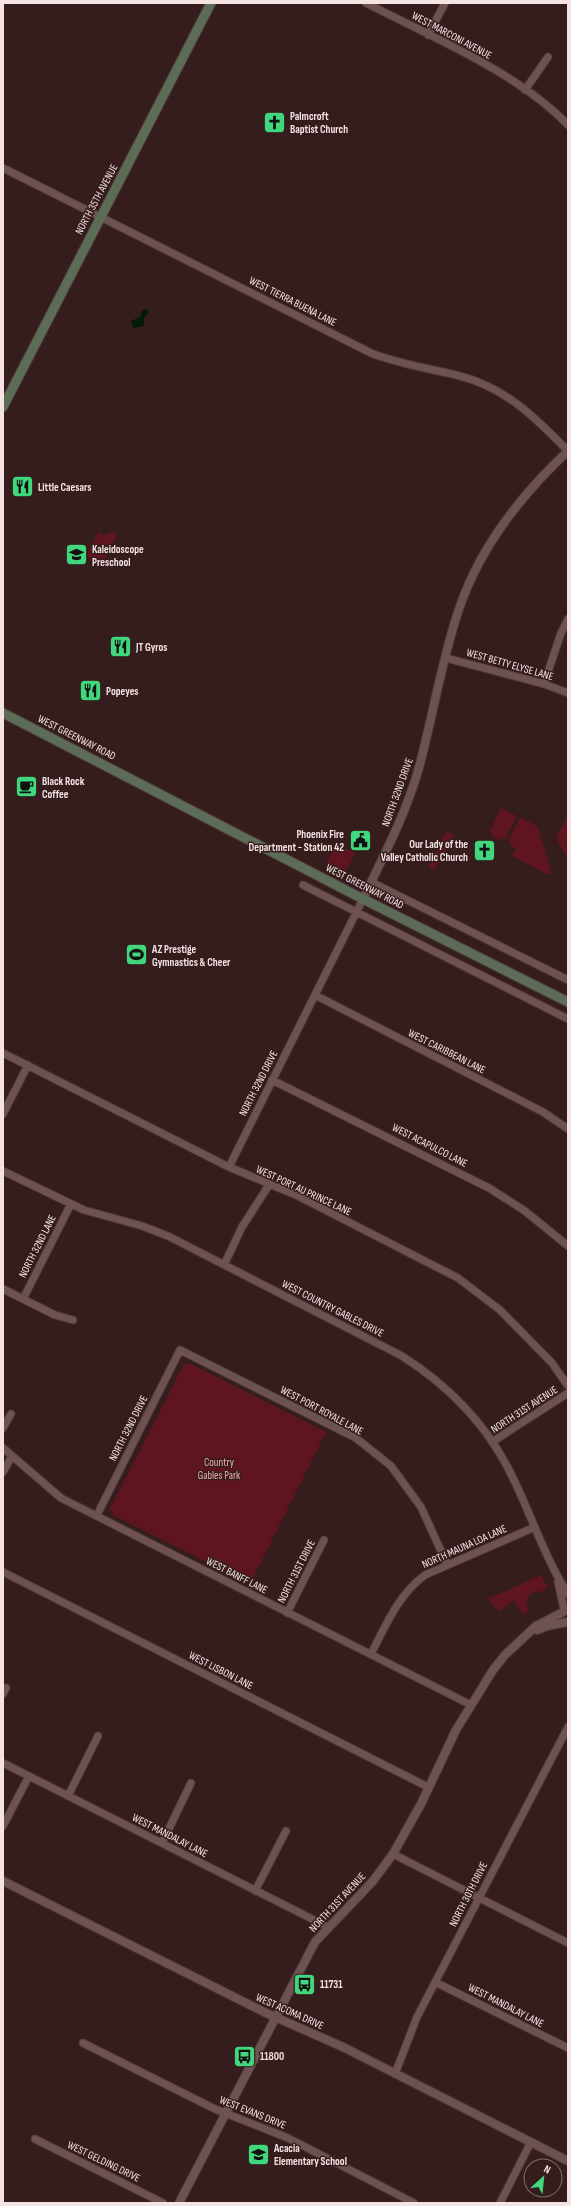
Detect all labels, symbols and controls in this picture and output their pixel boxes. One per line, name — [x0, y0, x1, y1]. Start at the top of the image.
street label: WEST MARCONI AVENUE — [410, 9, 494, 62]
church icon: Palmcroft Baptist Church — [261, 109, 287, 135]
place label: Palmcroft Baptist Church — [290, 110, 348, 136]
street label: NORTH 35TH AVENUE — [72, 162, 121, 237]
street label: WEST TIERRA BUENA LANE — [247, 274, 339, 329]
restaurant icon: Little Caesars — [10, 474, 36, 500]
place label: Little Caesars — [38, 481, 91, 494]
school or university icon: Kaleidoscope Preschool — [64, 542, 90, 568]
place label: Kaleidoscope Preschool — [92, 543, 144, 569]
restaurant icon: JT Gyros — [107, 634, 133, 660]
place label: JT Gyros — [135, 641, 168, 654]
street label: WEST BETTY ELYSE LANE — [465, 646, 555, 683]
restaurant icon: Popeyes — [78, 678, 104, 704]
place label: Popeyes — [106, 685, 139, 698]
street label: WEST GREENWAY ROAD — [36, 712, 118, 763]
street label: NORTH 32ND DRIVE — [379, 756, 416, 828]
cafe icon: Black Rock Coffee — [13, 774, 39, 800]
place label: Black Rock Coffee — [42, 775, 85, 801]
public building icon: Phoenix Fire Department - Station 42 — [347, 827, 373, 853]
place label: Phoenix Fire Department - Station 42 — [249, 828, 344, 854]
church icon: Our Lady of the Valley Catholic Church — [471, 837, 497, 863]
place label: Our Lady of the Valley Catholic Church — [381, 838, 468, 864]
street label: WEST GREENWAY ROAD — [324, 861, 406, 912]
sports icon: AZ Prestige Gymnastics & Cheer — [124, 942, 150, 968]
place label: AZ Prestige Gymnastics & Cheer — [151, 943, 231, 969]
street label: WEST CARIBBEAN LANE — [406, 1026, 488, 1077]
street label: NORTH 32ND DRIVE — [236, 1048, 281, 1118]
street label: WEST ACAPULCO LANE — [390, 1121, 470, 1170]
street label: WEST PORT AU PRINCE LANE — [254, 1163, 354, 1218]
street label: NORTH 32ND LANE — [16, 1213, 59, 1280]
street label: WEST COUNTRY GABLES DRIVE — [280, 1277, 386, 1340]
street label: WEST PORT ROYALE LANE — [278, 1383, 366, 1438]
street label: NORTH 31ST AVENUE — [489, 1383, 560, 1436]
street label: NORTH 32ND DRIVE — [106, 1393, 151, 1463]
park label: Country Gables Park — [198, 1456, 241, 1482]
street label: NORTH MAUNA LOA LANE — [420, 1522, 508, 1571]
street label: NORTH 31ST DRIVE — [275, 1537, 318, 1605]
street label: WEST BANFF LANE — [204, 1554, 270, 1596]
street label: WEST LISBON LANE — [187, 1649, 255, 1692]
street label: WEST MANDALAY LANE — [130, 1811, 210, 1860]
street label: NORTH 30TH DRIVE — [447, 1860, 490, 1929]
street label: NORTH 31ST AVENUE — [307, 1870, 368, 1935]
bus stop icon: 11731 — [292, 1971, 318, 1997]
place label: 11731 — [320, 1978, 343, 1991]
street label: WEST MANDALAY LANE — [466, 1981, 546, 2030]
street label: WEST ACOMA DRIVE — [254, 1991, 326, 2032]
bus stop icon: 11800 — [232, 2043, 258, 2069]
place label: 11800 — [260, 2050, 284, 2063]
street label: WEST EVANS DRIVE — [218, 2093, 288, 2132]
street label: WEST GELDING DRIVE — [65, 2138, 142, 2185]
school or university icon: Acacia Elementary School — [245, 2141, 271, 2167]
place label: Acacia Elementary School — [273, 2142, 347, 2168]
north arrow — [523, 2158, 563, 2198]
text: N — [542, 2162, 553, 2177]

